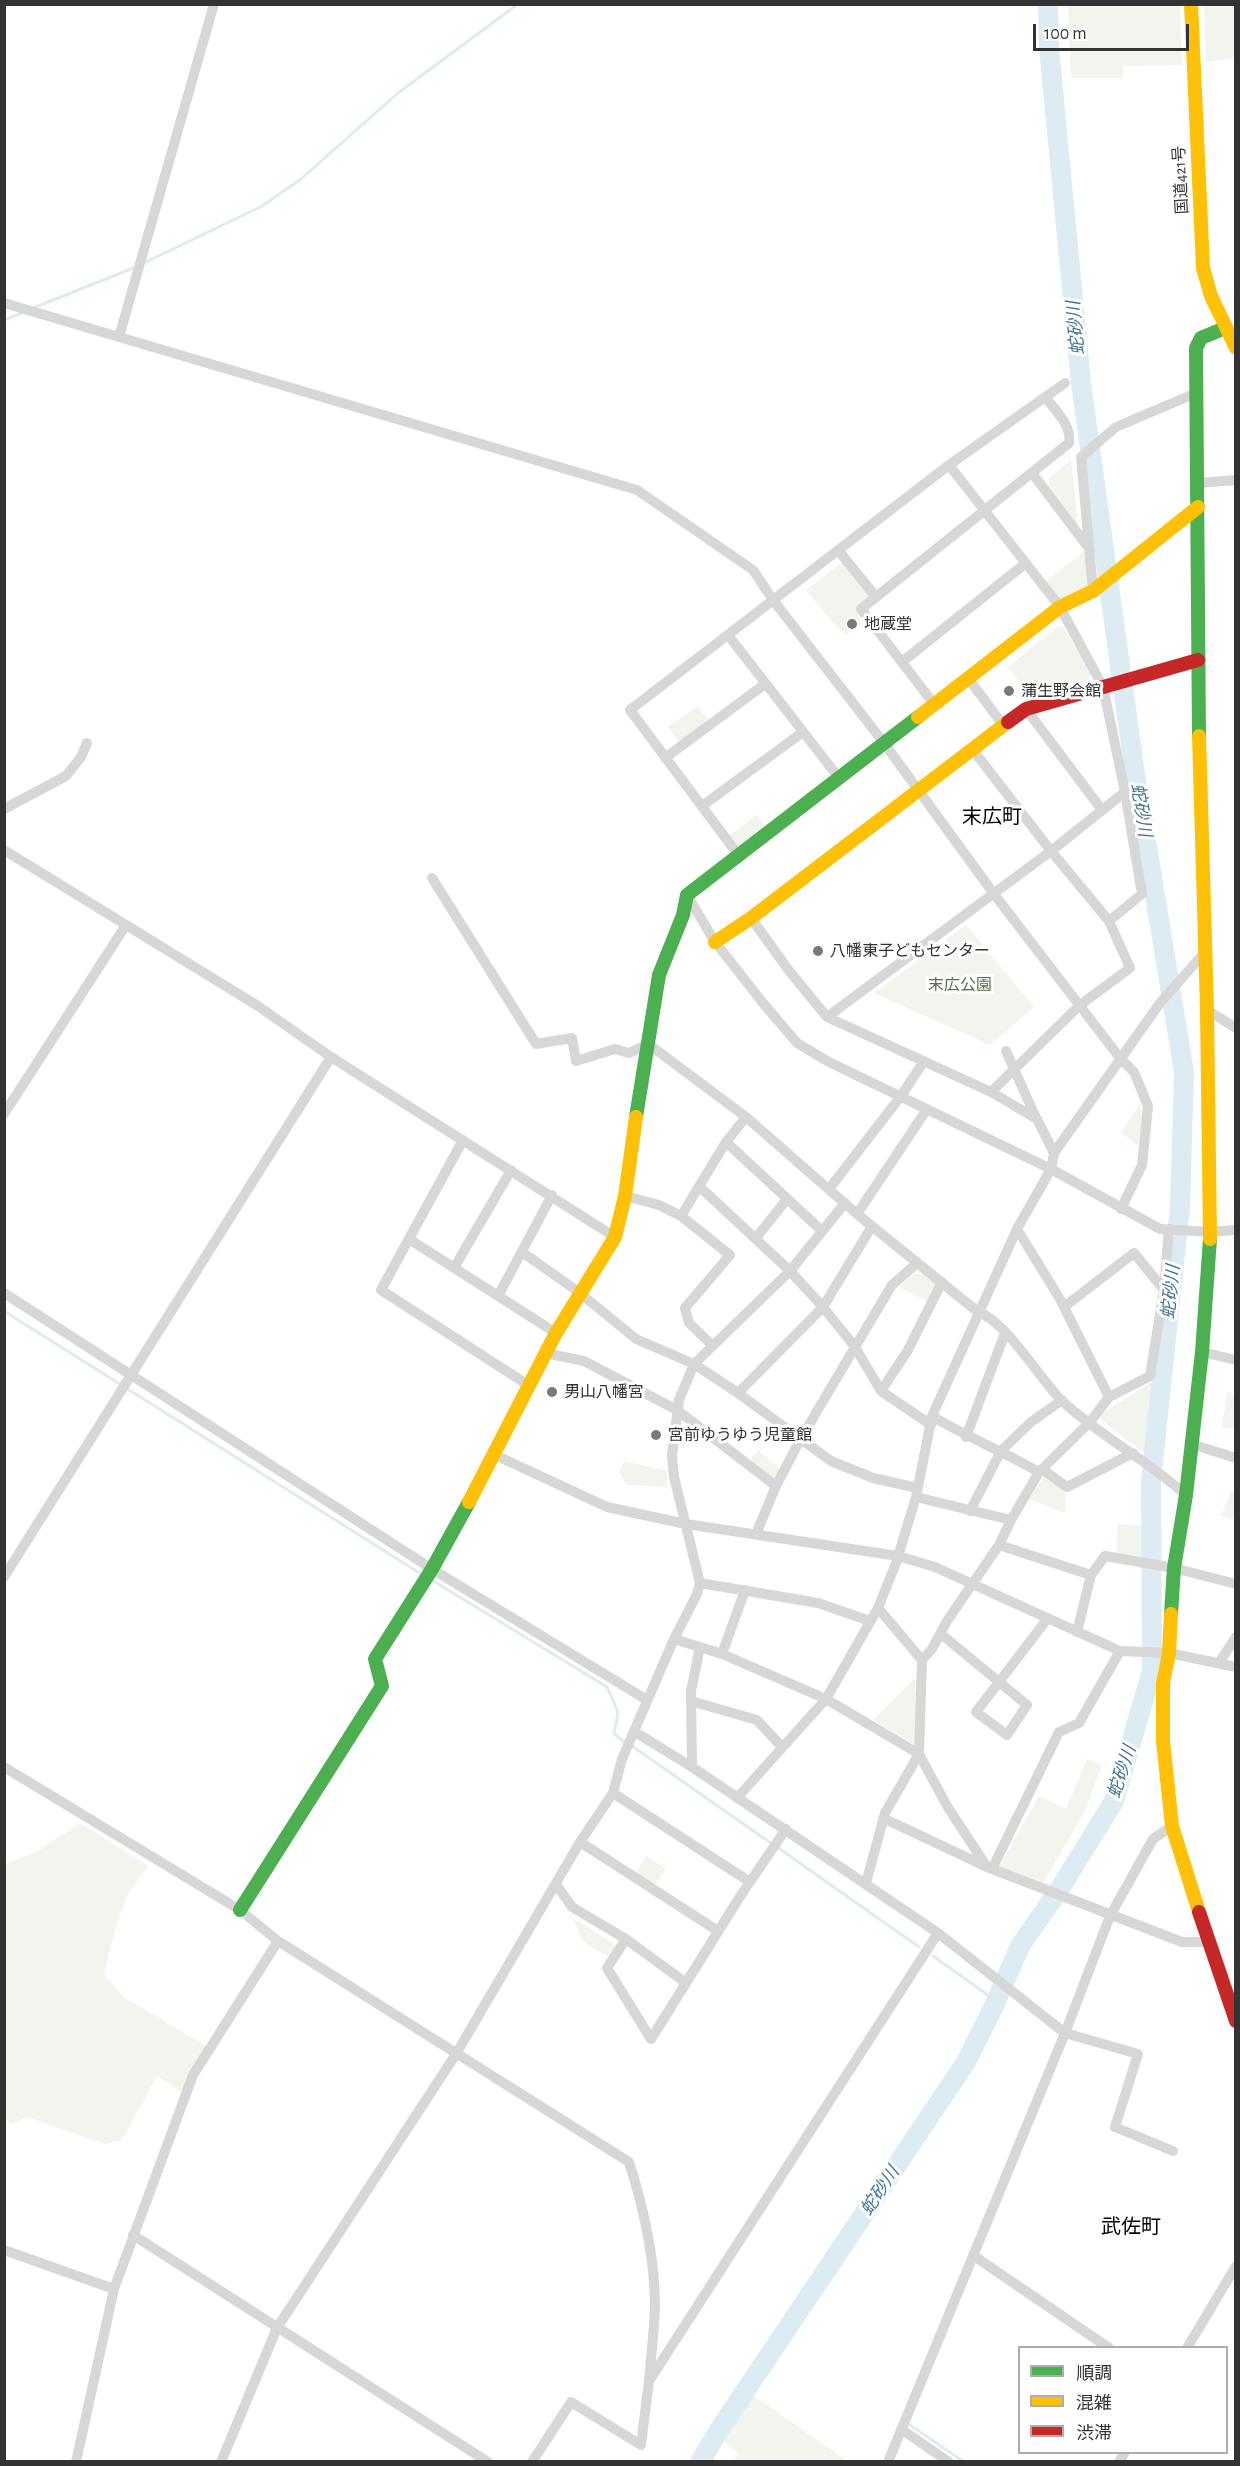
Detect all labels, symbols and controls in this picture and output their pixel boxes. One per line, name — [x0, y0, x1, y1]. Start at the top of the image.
scale bar — [1036, 12, 1192, 50]
text: 100 m — [1044, 25, 1087, 43]
street label: 国道421号 — [1170, 145, 1192, 215]
water label: 蛇砂川 — [1063, 300, 1089, 356]
place label: 地蔵堂 — [864, 614, 912, 634]
marker: 地蔵堂 — [845, 617, 859, 631]
place label: 蒲生野会館 — [1021, 681, 1101, 701]
marker: 蒲生野会館 — [1002, 684, 1016, 698]
water label: 蛇砂川 — [1126, 782, 1156, 838]
district label: 末広町 — [962, 805, 1022, 829]
place label: 八幡東子どもセンター — [830, 941, 990, 961]
marker: 八幡東子どもセンター — [811, 944, 825, 958]
park label: 末広公園 — [928, 975, 992, 995]
water label: 蛇砂川 — [1157, 1264, 1185, 1320]
place label: 男山八幡宮 — [564, 1382, 644, 1402]
marker: 男山八幡宮 — [545, 1385, 559, 1399]
place label: 宮前ゆうゆう児童館 — [668, 1425, 812, 1445]
marker: 宮前ゆうゆう児童館 — [649, 1428, 663, 1442]
water label: 蛇砂川 — [1103, 1743, 1141, 1801]
water label: 蛇砂川 — [856, 2163, 904, 2219]
district label: 武佐町 — [1101, 2215, 1161, 2239]
legend — [1018, 2346, 1228, 2454]
text: 順調 — [1076, 2365, 1112, 2383]
text: 混雑 — [1076, 2395, 1112, 2413]
text: 渋滞 — [1076, 2425, 1112, 2443]

